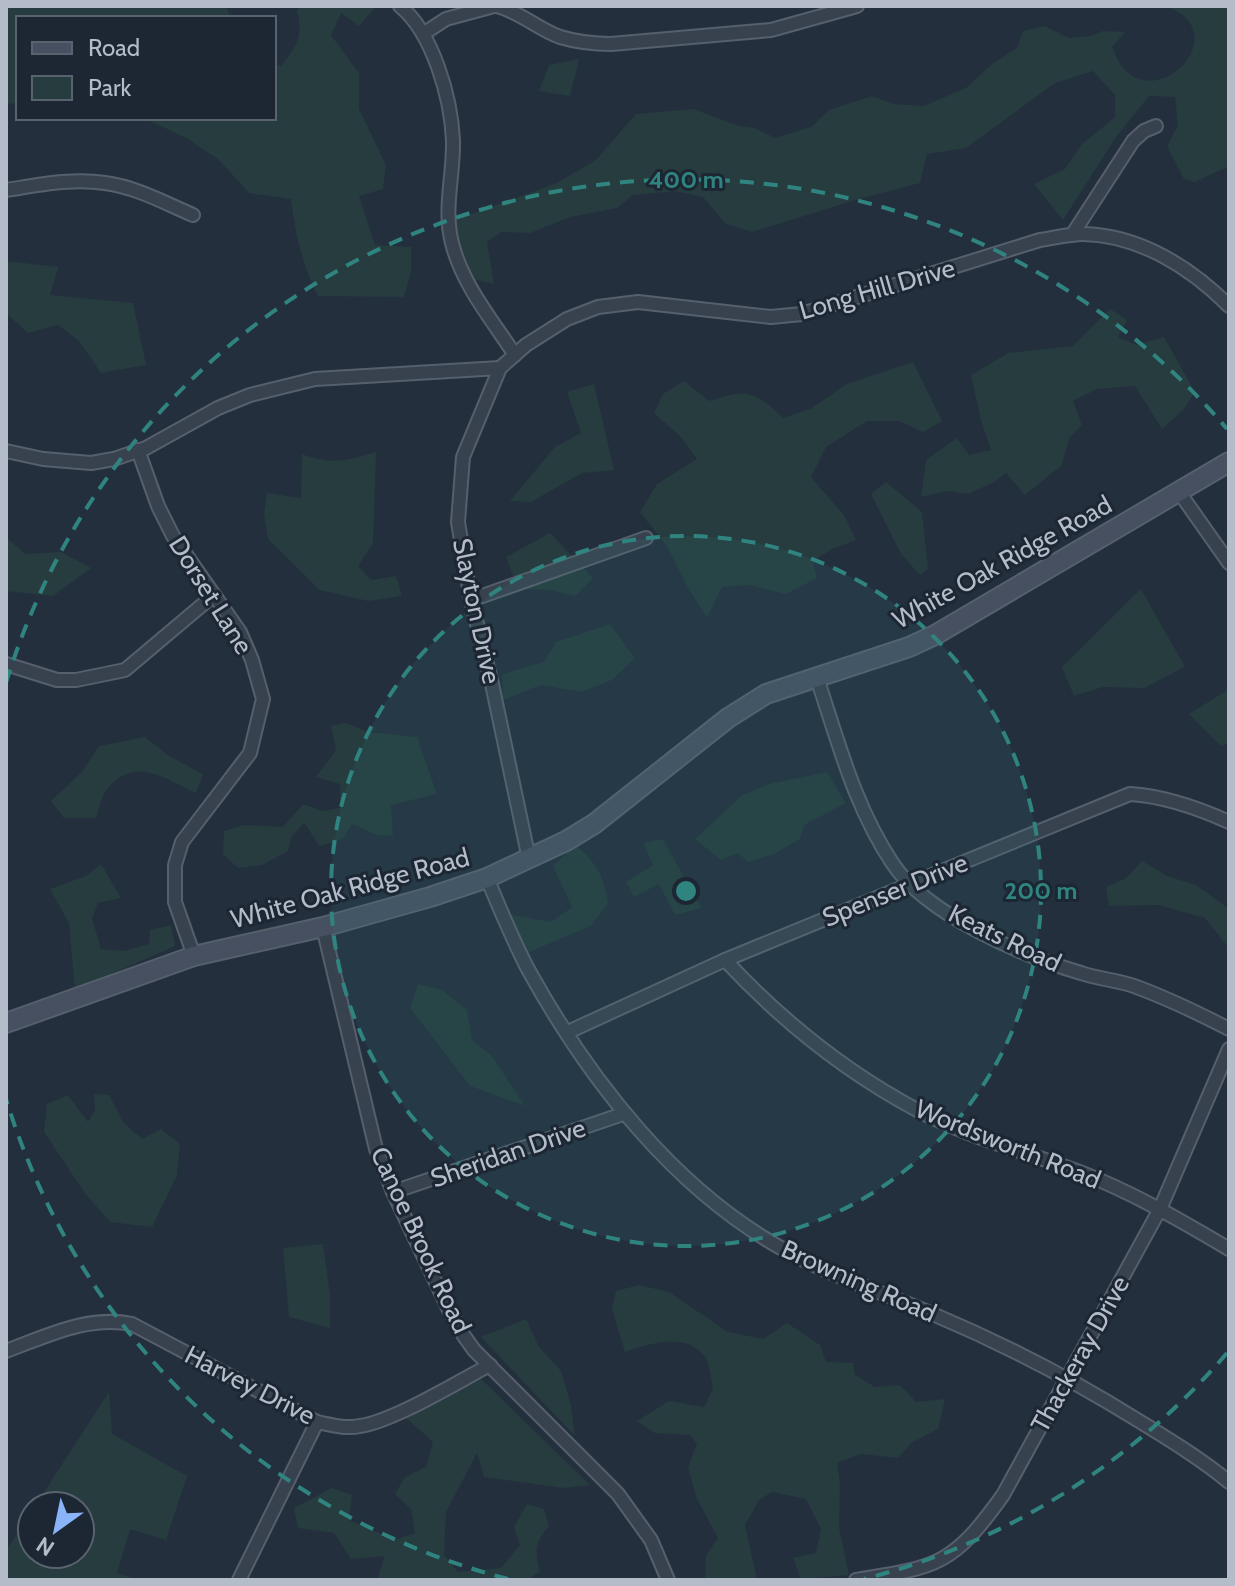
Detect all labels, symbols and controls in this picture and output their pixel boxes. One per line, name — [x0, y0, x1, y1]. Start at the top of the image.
legend — [16, 16, 276, 120]
text: Road — [88, 33, 140, 62]
text: Park — [88, 73, 131, 102]
text: 400 m — [648, 165, 724, 194]
street label: Long Hill Drive — [795, 252, 959, 326]
street label: White Oak Ridge Road — [887, 488, 1117, 636]
street label: Dorset Lane — [162, 530, 260, 660]
street label: Slayton Drive — [446, 535, 508, 687]
street label: White Oak Ridge Road — [227, 841, 473, 935]
street label: Spenser Drive — [818, 846, 972, 934]
text: 200 m — [1005, 876, 1077, 905]
centre of rings — [672, 877, 700, 905]
street label: Keats Road — [944, 897, 1066, 979]
street label: Wordsworth Road — [911, 1092, 1105, 1196]
street label: Sheridan Drive — [426, 1112, 590, 1194]
street label: Canoe Brook Road — [364, 1142, 478, 1338]
street label: Browning Road — [777, 1233, 941, 1329]
street label: Thackeray Drive — [1024, 1270, 1136, 1438]
street label: Harvey Drive — [180, 1339, 320, 1431]
north arrow — [16, 1490, 96, 1570]
text: N — [32, 1531, 59, 1562]

